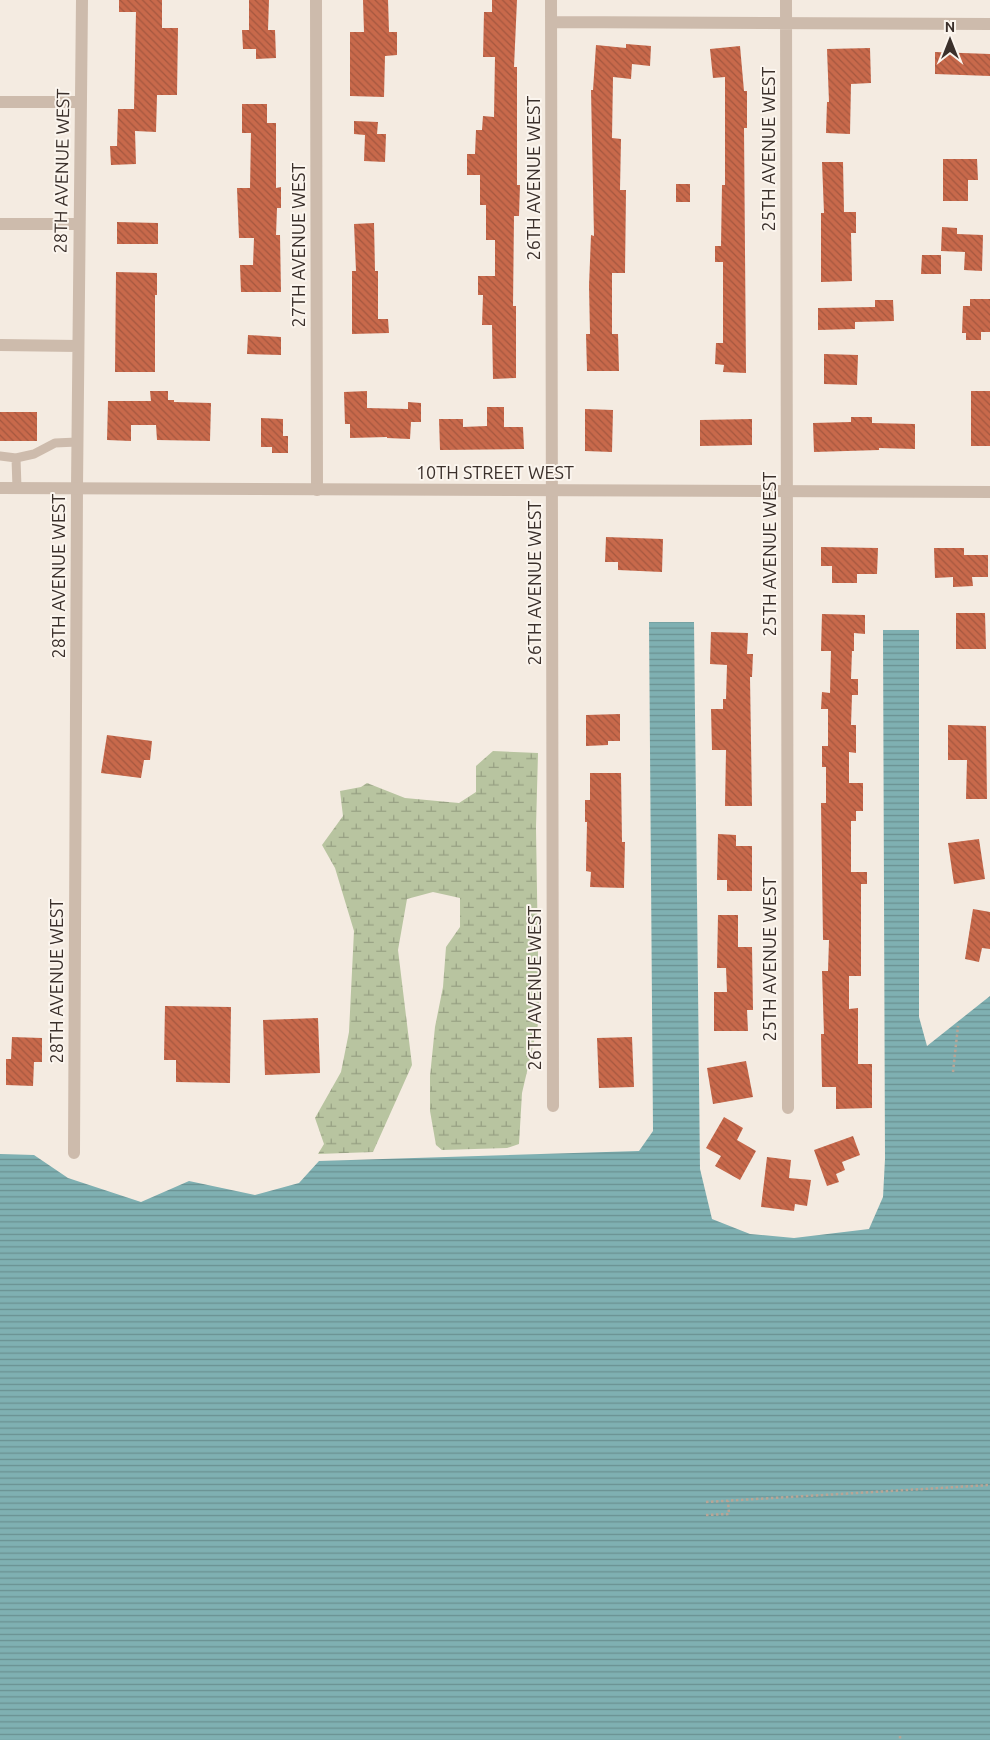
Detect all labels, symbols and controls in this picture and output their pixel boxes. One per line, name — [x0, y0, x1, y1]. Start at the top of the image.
north arrow — [925, 15, 975, 65]
text: N — [945, 19, 955, 35]
street label: 25TH AVENUE WEST — [758, 67, 778, 231]
street label: 28TH AVENUE WEST — [50, 88, 72, 254]
street label: 26TH AVENUE WEST — [523, 96, 543, 260]
street label: 27TH AVENUE WEST — [288, 163, 308, 327]
street label: 10TH STREET WEST — [416, 462, 574, 482]
street label: 25TH AVENUE WEST — [759, 472, 779, 636]
street label: 28TH AVENUE WEST — [48, 494, 68, 658]
street label: 26TH AVENUE WEST — [524, 501, 544, 665]
street label: 25TH AVENUE WEST — [759, 877, 779, 1041]
street label: 28TH AVENUE WEST — [46, 899, 66, 1063]
street label: 26TH AVENUE WEST — [524, 906, 544, 1070]

